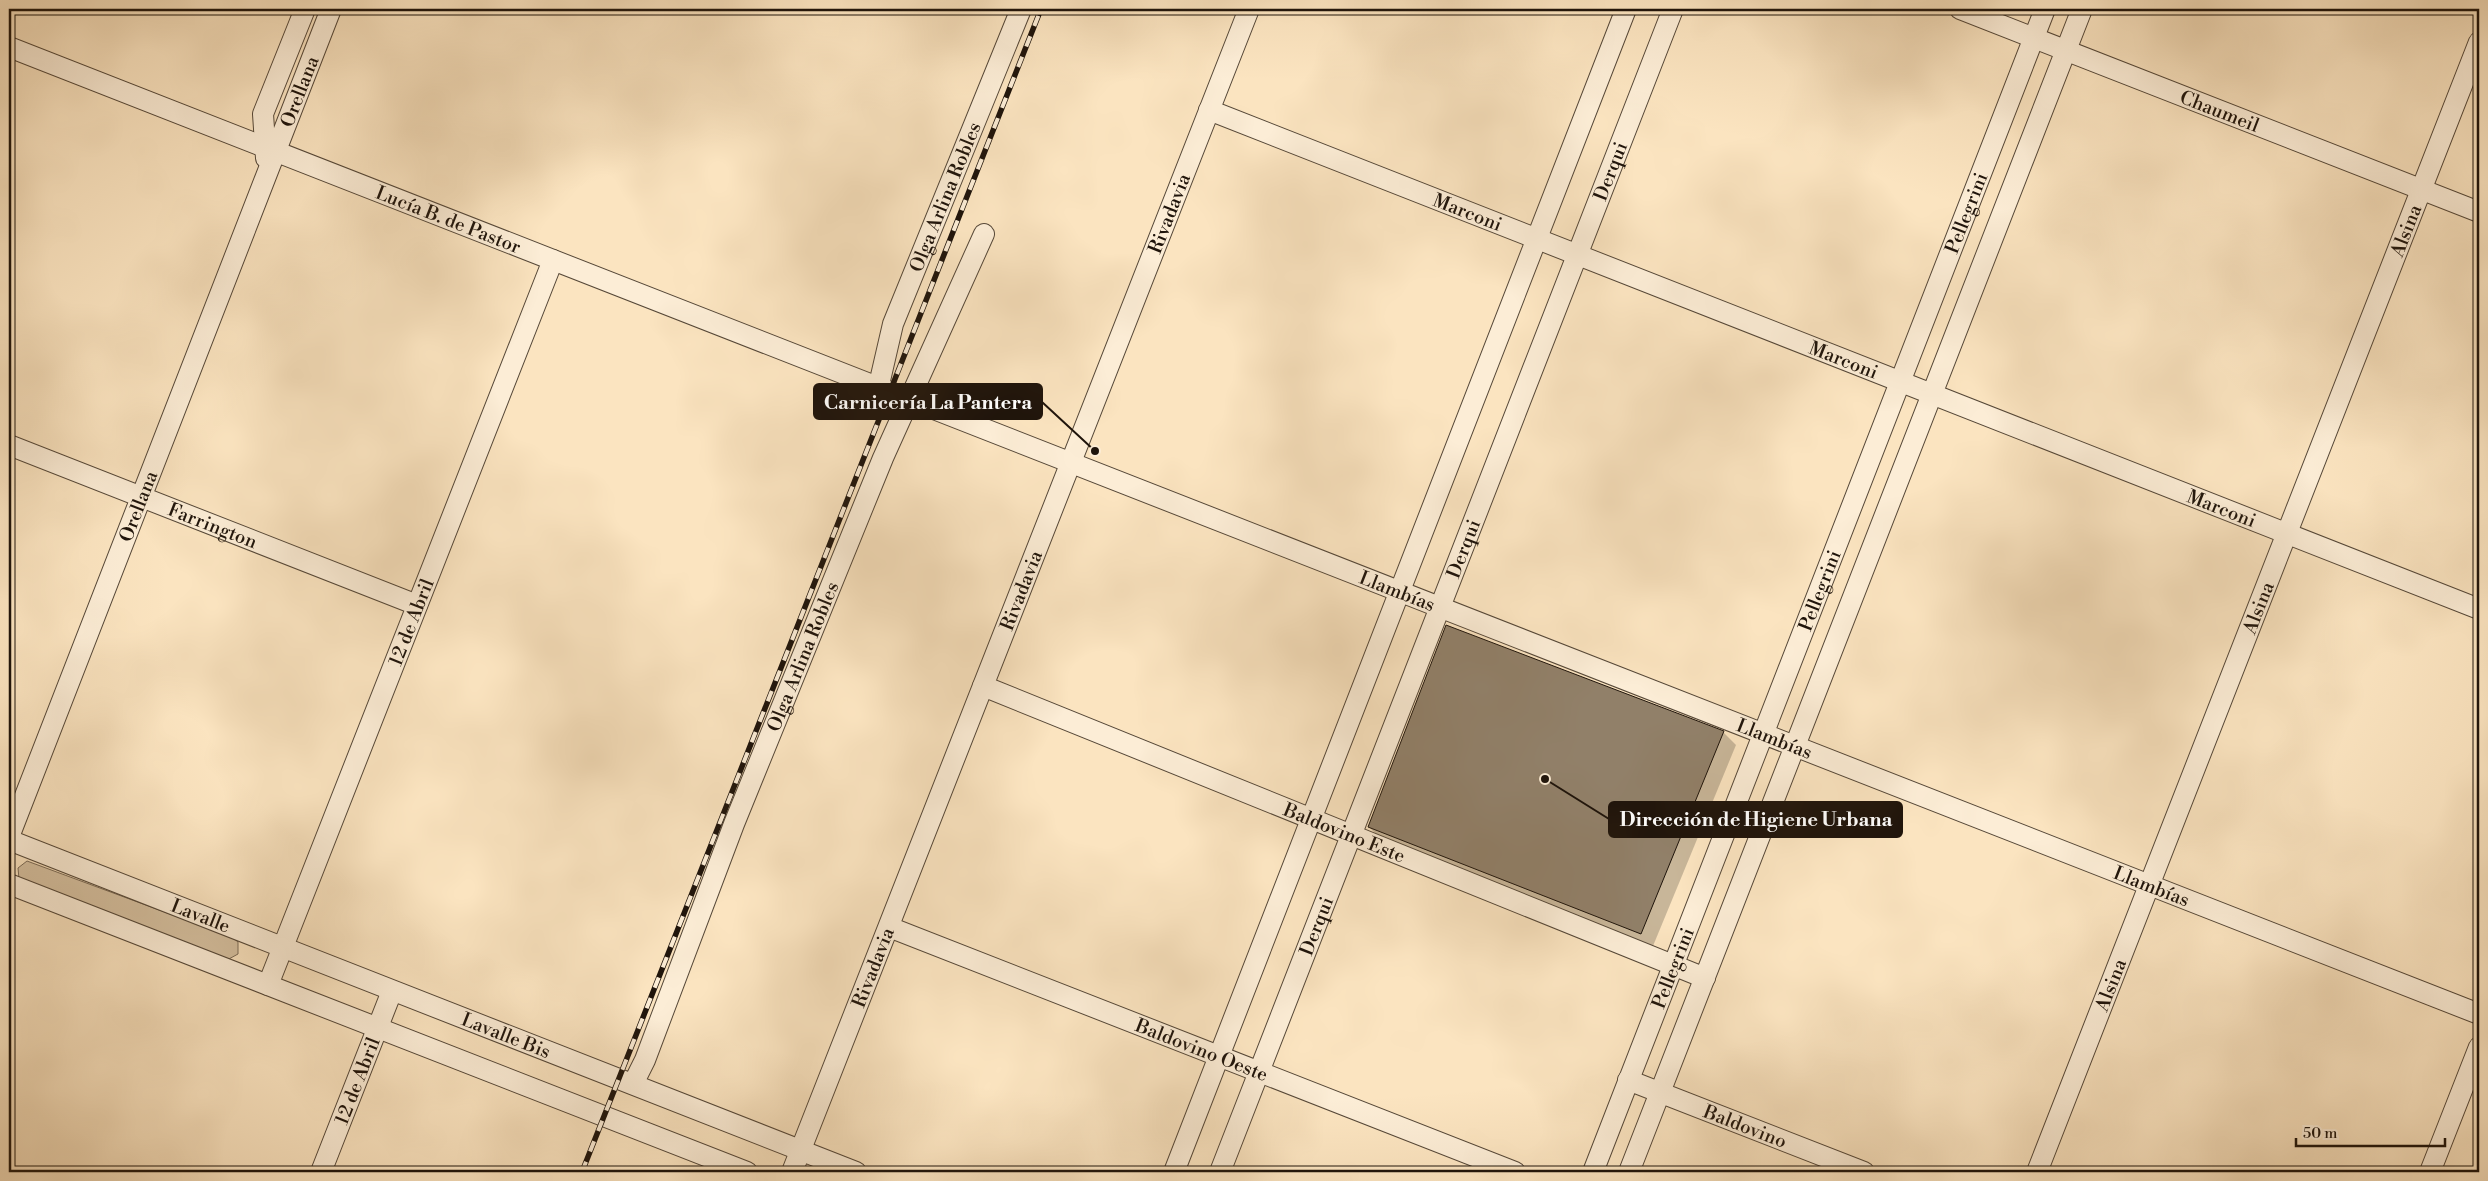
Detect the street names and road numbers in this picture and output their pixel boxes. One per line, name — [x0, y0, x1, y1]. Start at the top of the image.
street label: Orellana — [275, 52, 325, 131]
street label: Chaumeil — [2176, 85, 2263, 138]
street label: Olga Arlina Robles — [904, 119, 987, 276]
street label: Derqui — [1588, 139, 1633, 205]
street label: Pellegrini — [1940, 169, 1993, 257]
street label: Rivadavia — [1143, 170, 1196, 257]
street label: Lucía B. de Pastor — [372, 181, 524, 259]
street label: Marconi — [1429, 188, 1505, 237]
street label: Alsina — [2385, 201, 2427, 261]
street label: Marconi — [1805, 336, 1881, 385]
street label: Orellana — [114, 467, 163, 546]
street label: Marconi — [2183, 484, 2259, 533]
street label: Farrington — [164, 498, 261, 554]
street label: Derqui — [1441, 516, 1486, 582]
street label: Rivadavia — [995, 547, 1048, 634]
street label: Pellegrini — [1793, 547, 1847, 635]
street label: Llambías — [1356, 566, 1438, 617]
street label: 12 de Abril — [384, 575, 440, 669]
street label: Olga Arlina Robles — [762, 578, 844, 735]
street label: Alsina — [2237, 578, 2280, 639]
street label: Llambías — [1733, 713, 1816, 765]
street label: Baldovino Este — [1279, 797, 1409, 868]
street label: Llambías — [2110, 861, 2193, 912]
street label: Derqui — [1294, 893, 1339, 959]
street label: Lavalle — [167, 894, 234, 939]
street label: Rivadavia — [847, 924, 900, 1011]
street label: Pellegrini — [1647, 924, 1700, 1012]
street label: Alsina — [2090, 955, 2132, 1016]
street label: Lavalle Bis — [458, 1008, 554, 1064]
street label: Baldovino Oeste — [1131, 1013, 1271, 1087]
street label: 12 de Abril — [330, 1034, 386, 1128]
street label: Baldovino — [1699, 1099, 1790, 1154]

